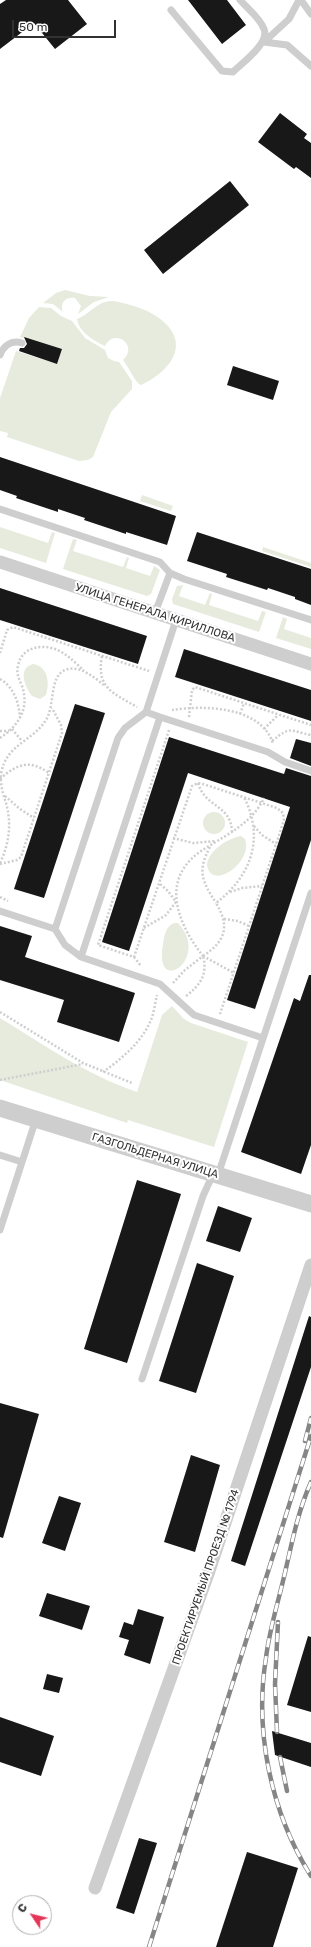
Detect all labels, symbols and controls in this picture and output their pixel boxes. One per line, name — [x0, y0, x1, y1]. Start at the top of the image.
scale bar — [14, 12, 118, 38]
text: 50 m — [19, 20, 47, 34]
street label: УЛИЦА ГЕНЕРАЛА КИРИЛЛОВА — [73, 581, 237, 645]
street label: ГАЗГОЛЬДЕРНАЯ УЛИЦА — [90, 1130, 220, 1182]
street label: ПРОЕКТИРУЕМЫЙ ПРОЕЗД № 1794 — [170, 1488, 242, 1666]
north arrow — [12, 1895, 52, 1935]
text: С — [15, 1902, 30, 1915]

